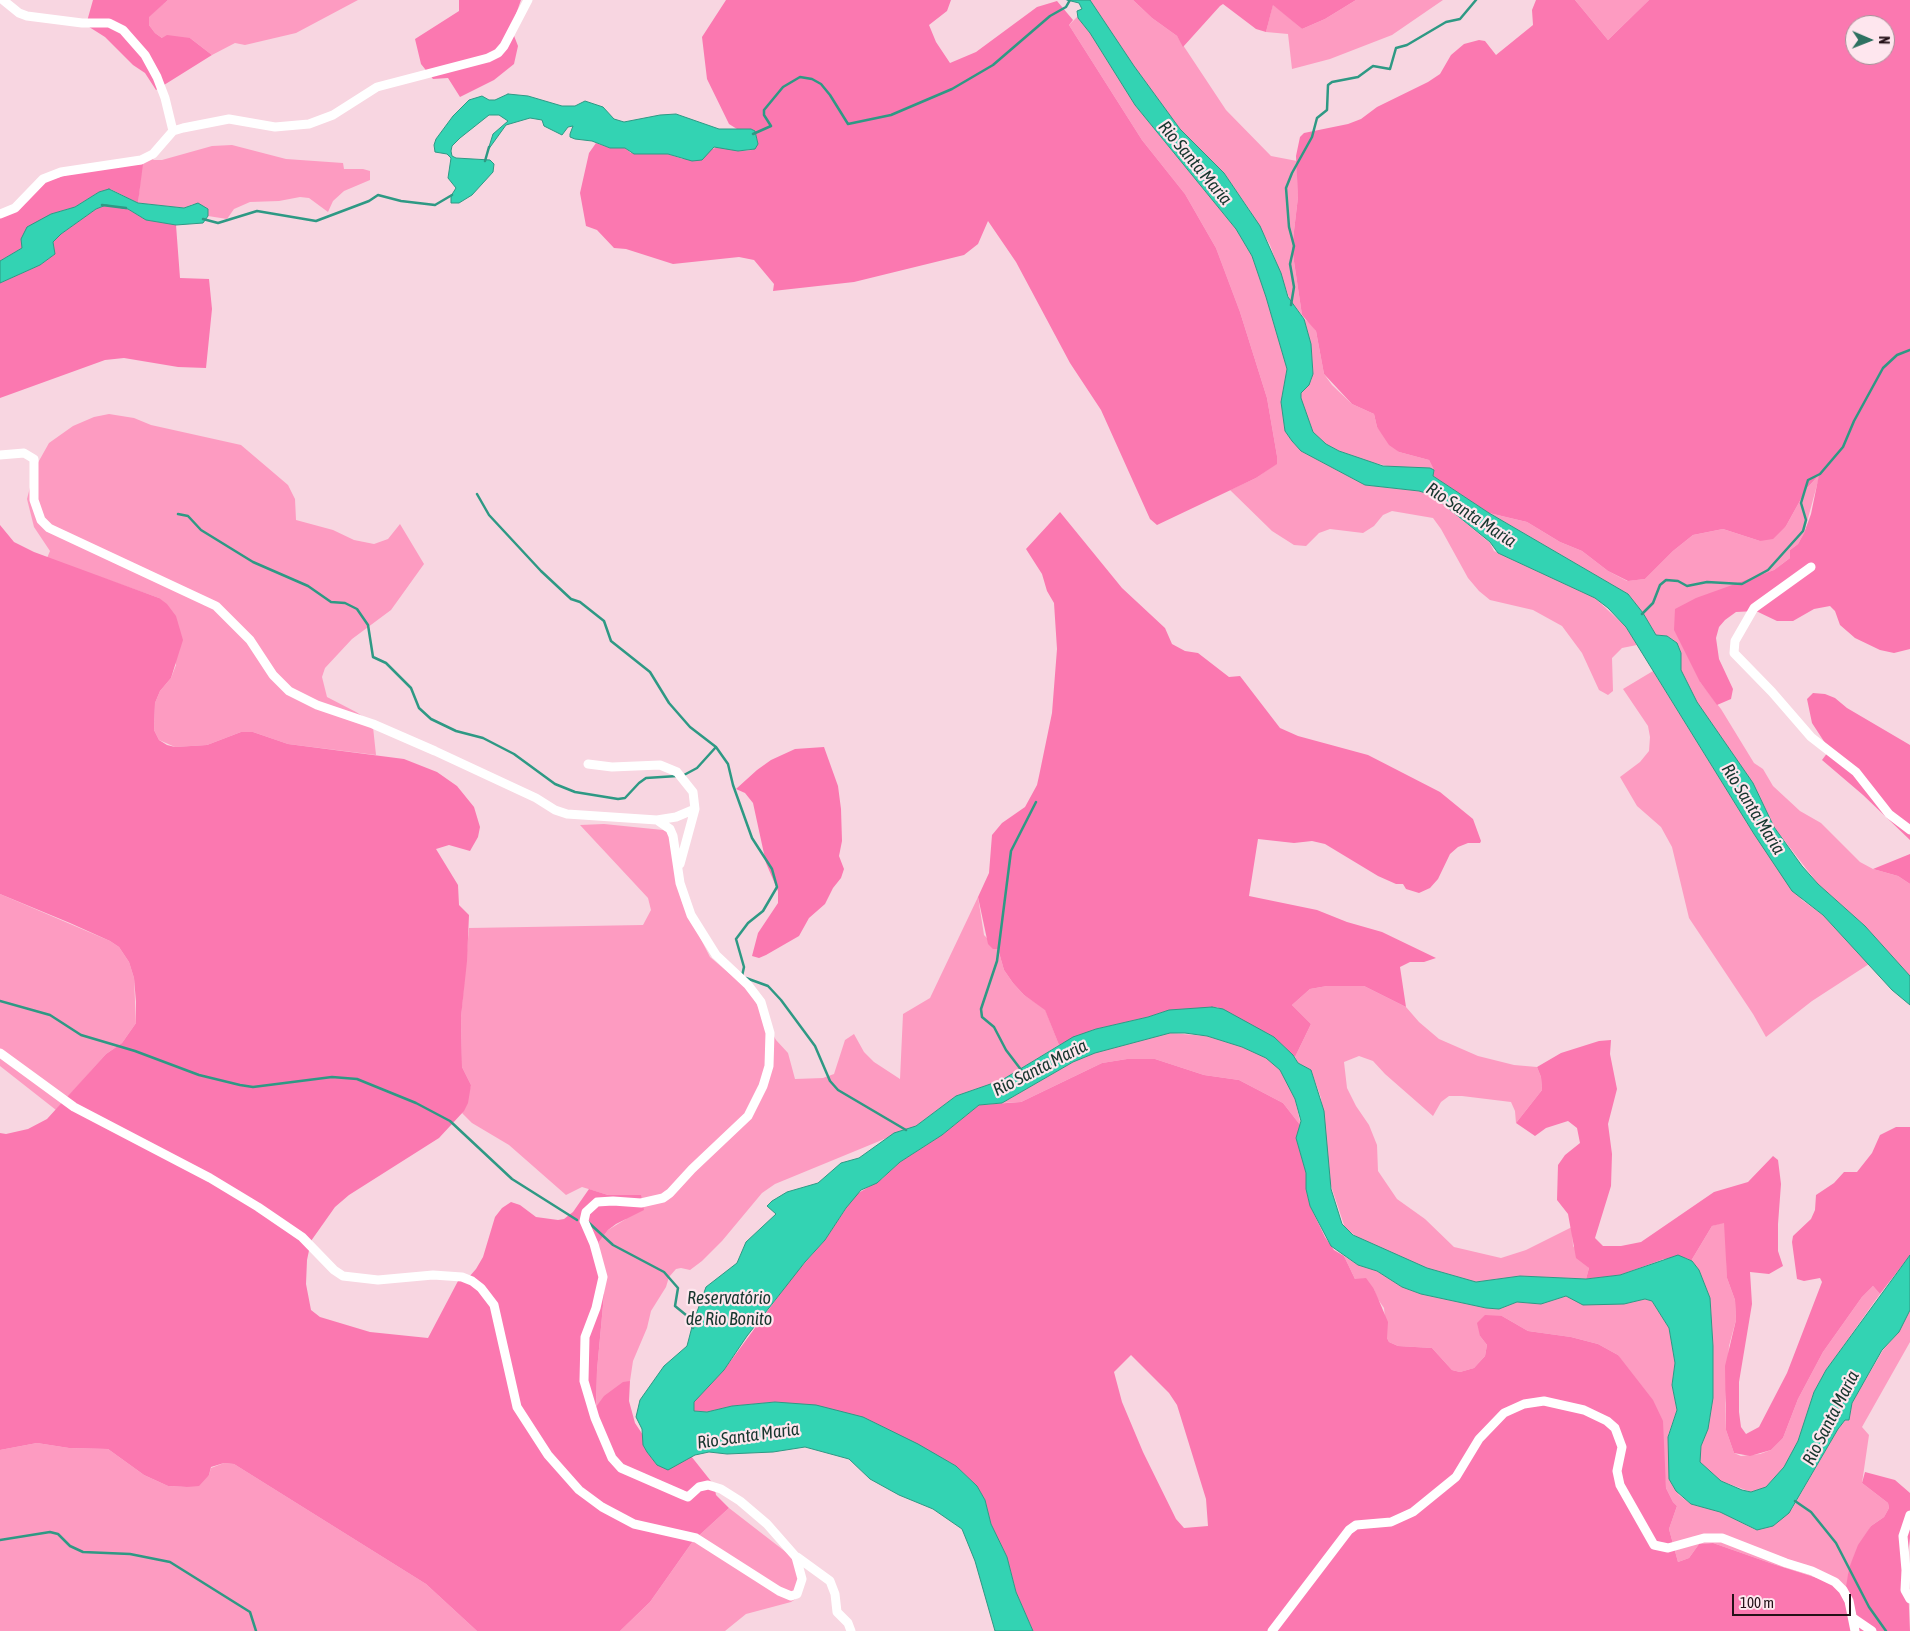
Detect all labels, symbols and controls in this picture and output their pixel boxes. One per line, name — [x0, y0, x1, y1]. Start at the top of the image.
north arrow — [1845, 15, 1895, 65]
text: N — [1876, 36, 1892, 45]
water label: Rio Santa Maria — [1154, 117, 1236, 209]
water label: Rio Santa Maria — [1422, 478, 1520, 552]
water label: Rio Santa Maria — [1717, 760, 1789, 858]
water label: Rio Santa Maria — [989, 1035, 1091, 1101]
water label: Reservatório de Rio Bonito — [686, 1287, 772, 1330]
water label: Rio Santa Maria — [1798, 1367, 1864, 1469]
water label: Rio Santa Maria — [696, 1418, 800, 1454]
scale bar — [1735, 1584, 1854, 1616]
text: 100 m — [1740, 1594, 1774, 1611]

